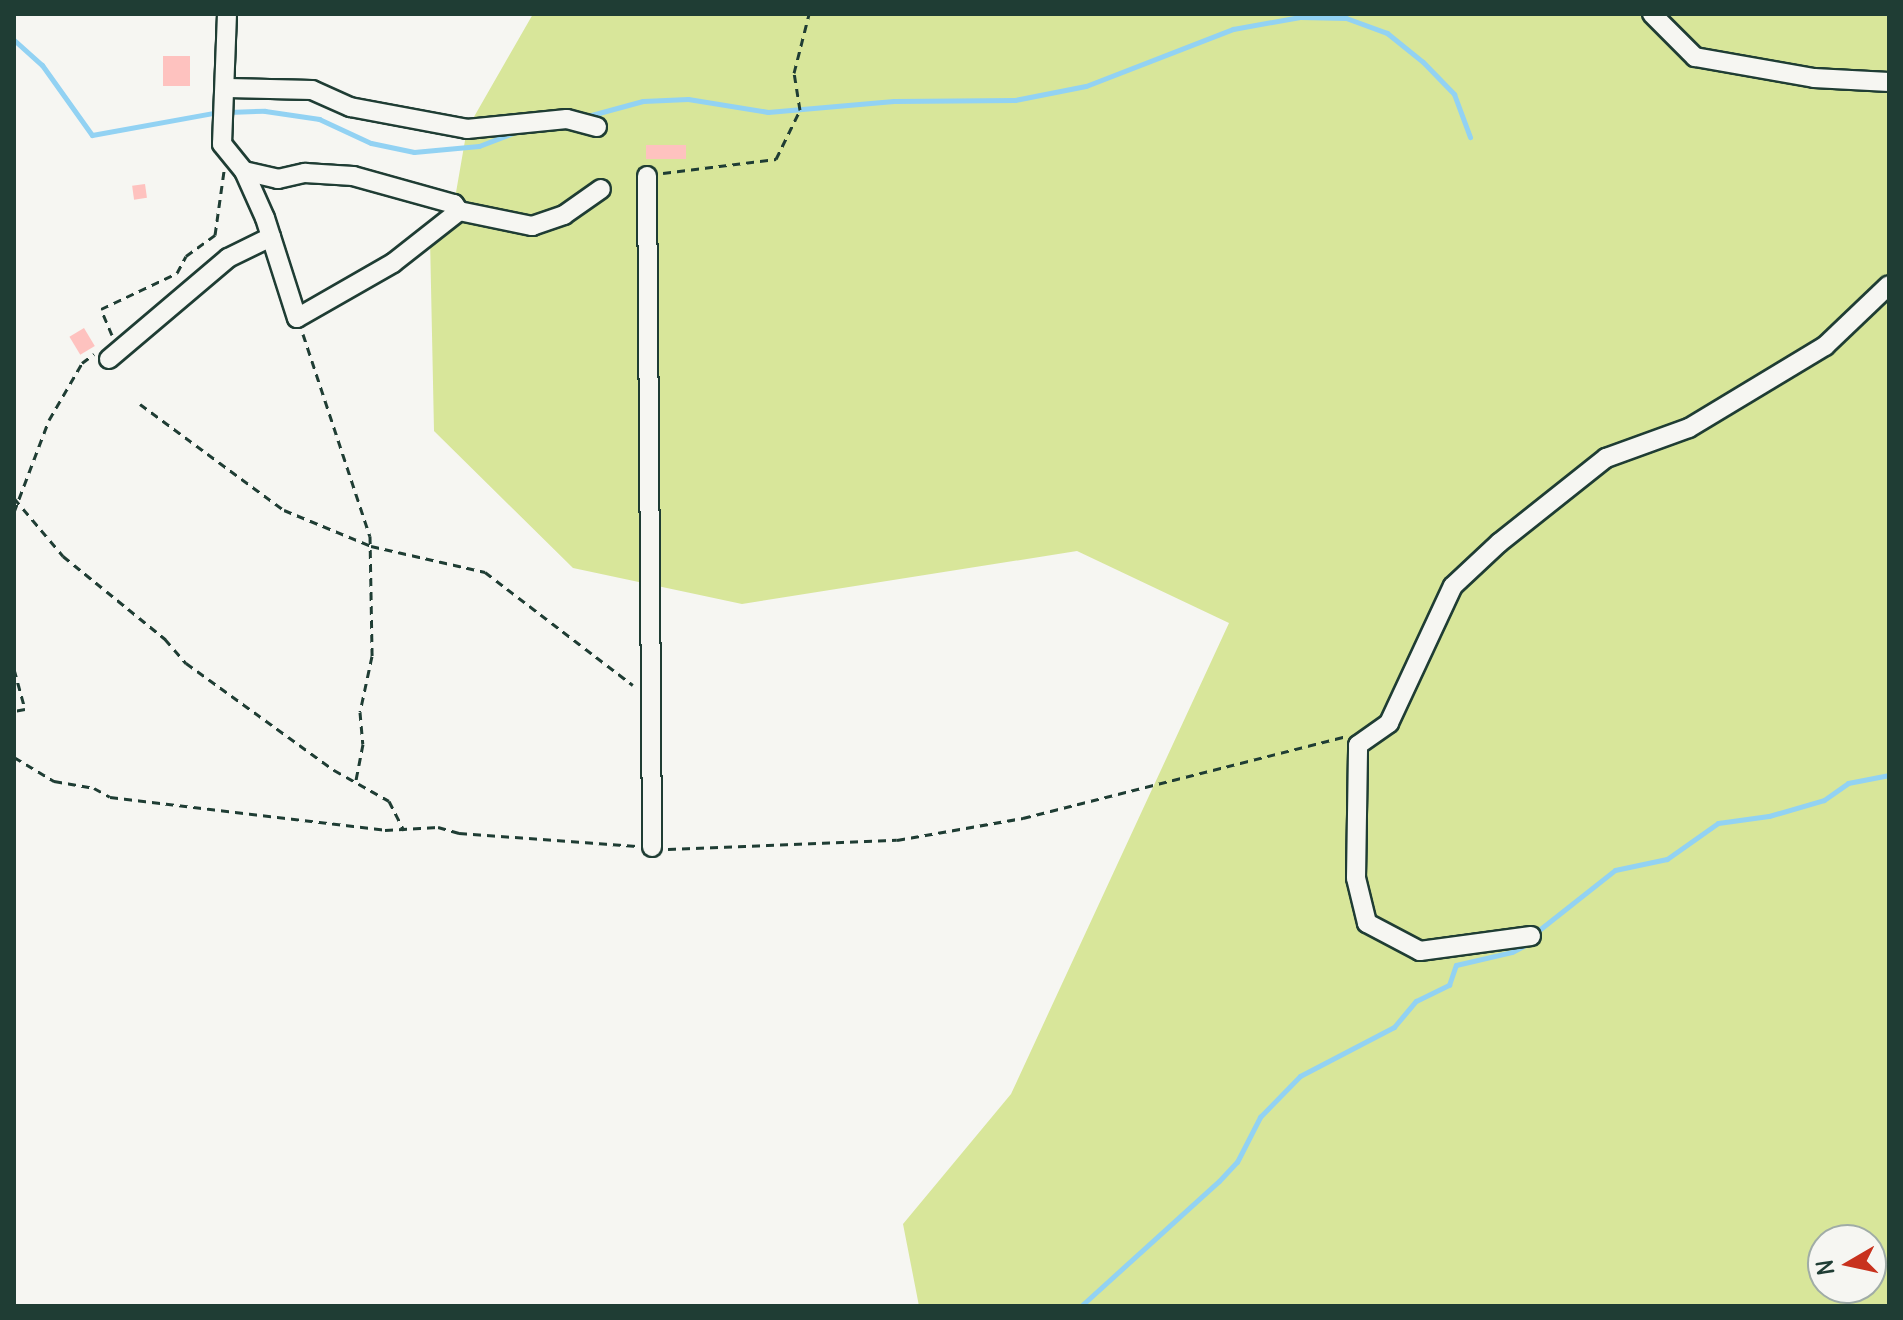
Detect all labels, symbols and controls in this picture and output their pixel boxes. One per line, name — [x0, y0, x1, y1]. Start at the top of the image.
north arrow — [1807, 1224, 1887, 1304]
text: N — [1810, 1258, 1840, 1277]

